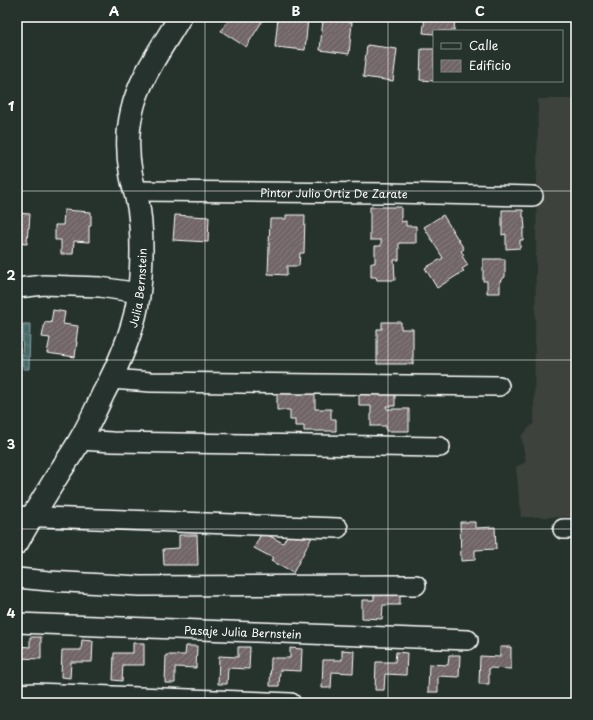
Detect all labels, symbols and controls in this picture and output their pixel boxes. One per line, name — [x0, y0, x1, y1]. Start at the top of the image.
text: A — [109, 1, 119, 20]
text: B — [292, 1, 301, 20]
text: C — [475, 1, 485, 20]
legend — [433, 30, 563, 82]
text: Calle — [469, 36, 499, 54]
text: Edificio — [469, 56, 511, 74]
text: 1 — [8, 96, 14, 115]
street label: Pintor Julio Ortiz De Zarate — [260, 183, 408, 202]
street label: Julia Bernstein — [124, 248, 150, 330]
text: 2 — [6, 265, 16, 284]
text: 3 — [7, 434, 16, 453]
text: 4 — [7, 603, 16, 622]
street label: Pasaje Julia Bernstein — [184, 621, 302, 642]

